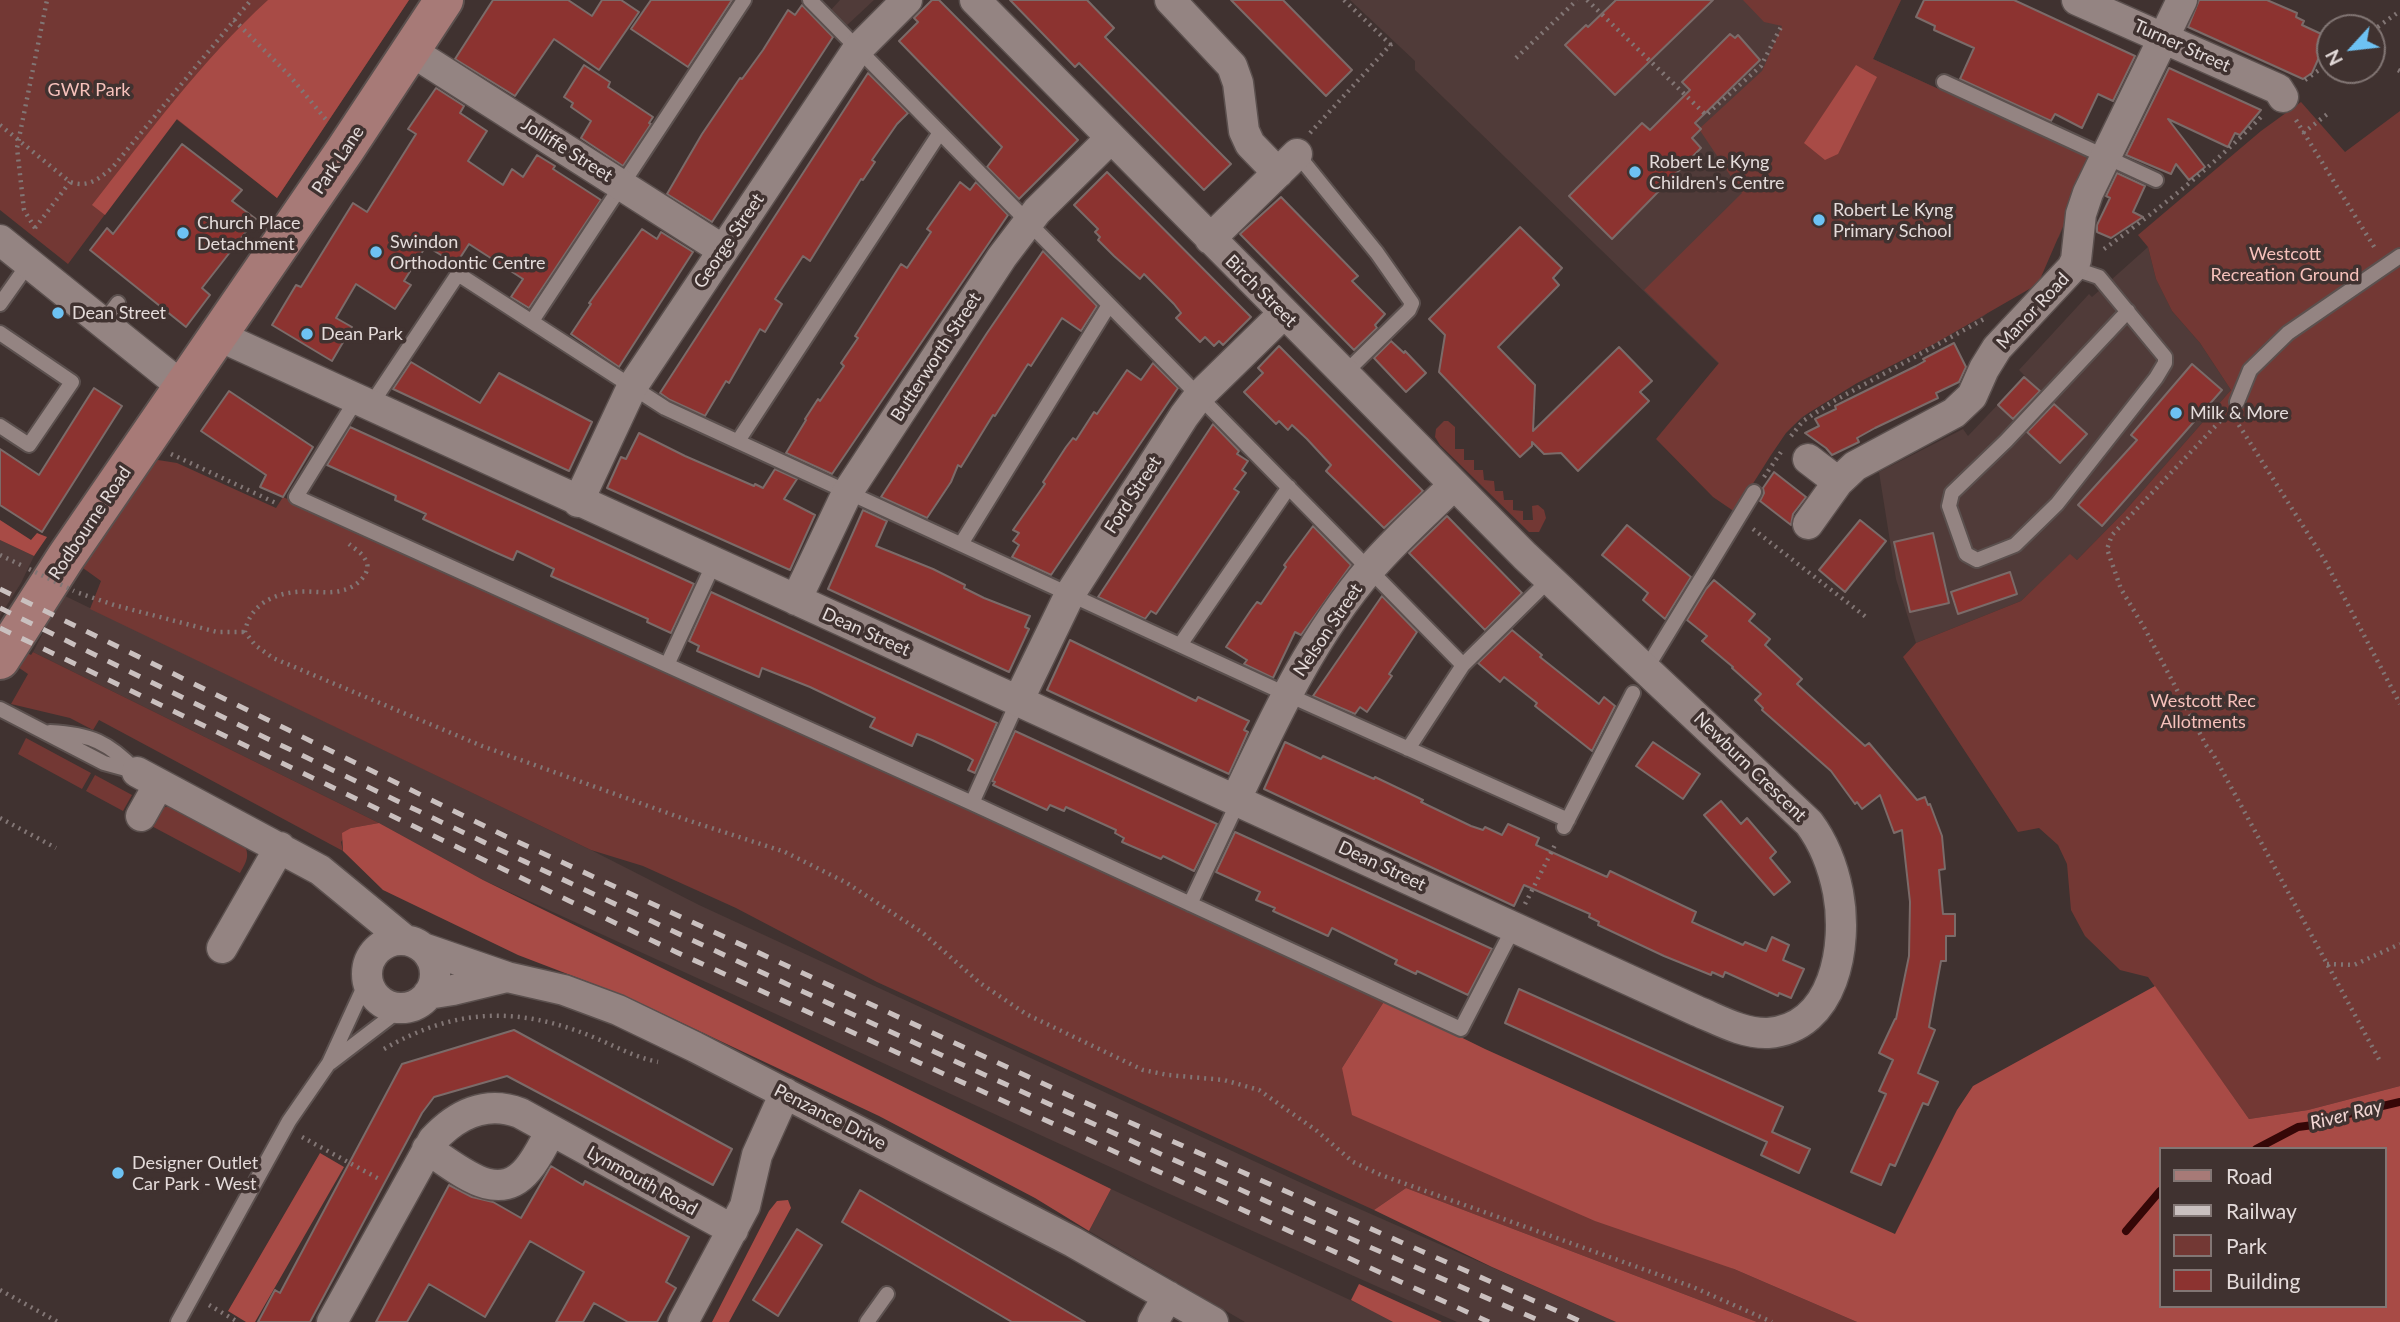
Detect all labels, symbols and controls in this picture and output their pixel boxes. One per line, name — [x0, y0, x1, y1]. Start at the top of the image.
north arrow — [2316, 14, 2386, 84]
street label: Turner Street — [2130, 15, 2234, 77]
text: N — [2320, 46, 2347, 70]
park label: GWR Park — [48, 79, 130, 101]
street label: Jolliffe Street — [517, 113, 617, 187]
street label: Park Lane — [307, 122, 369, 198]
place label: Robert Le Kyng Children's Centre — [1649, 151, 1785, 194]
marker: Robert Le Kyng Children's Centre — [1627, 164, 1643, 180]
street label: George Street — [689, 189, 769, 293]
place label: Robert Le Kyng Primary School — [1833, 199, 1953, 242]
place label: Church Place Detachment — [197, 212, 300, 255]
marker: Robert Le Kyng Primary School — [1811, 212, 1827, 228]
marker: Church Place Detachment — [175, 225, 191, 241]
place label: Swindon Orthodontic Centre — [390, 231, 545, 274]
park label: Westcott Recreation Ground — [2211, 243, 2359, 286]
marker: Swindon Orthodontic Centre — [368, 244, 384, 260]
street label: Birch Street — [1221, 251, 1301, 331]
street label: Manor Road — [1992, 268, 2074, 354]
street label: Butterworth Street — [886, 289, 986, 425]
place label: Dean Street — [72, 302, 166, 324]
marker: Dean Street — [50, 305, 66, 321]
place label: Dean Park — [321, 323, 403, 345]
marker: Dean Park — [299, 326, 315, 342]
place label: Milk & More — [2190, 402, 2289, 424]
marker: Milk & More — [2168, 405, 2184, 421]
street label: Ford Street — [1100, 452, 1166, 538]
street label: Rodbourne Road — [44, 462, 136, 584]
street label: Nelson Street — [1289, 579, 1367, 681]
street label: Dean Street — [819, 603, 913, 661]
park label: Westcott Rec Allotments — [2150, 690, 2256, 732]
street label: Newburn Crescent — [1689, 708, 1811, 826]
street label: Dean Street — [1335, 836, 1429, 896]
street label: Penzance Drive — [771, 1080, 889, 1154]
water label: River Ray — [2307, 1095, 2385, 1135]
street label: Lynmouth Road — [583, 1142, 701, 1220]
legend — [2158, 1147, 2386, 1308]
place label: Designer Outlet Car Park - West — [132, 1152, 258, 1194]
text: Road — [2226, 1163, 2273, 1188]
marker: Designer Outlet Car Park - West — [110, 1165, 126, 1181]
text: Railway — [2226, 1198, 2297, 1223]
text: Park — [2226, 1233, 2267, 1258]
text: Building — [2226, 1268, 2301, 1293]

